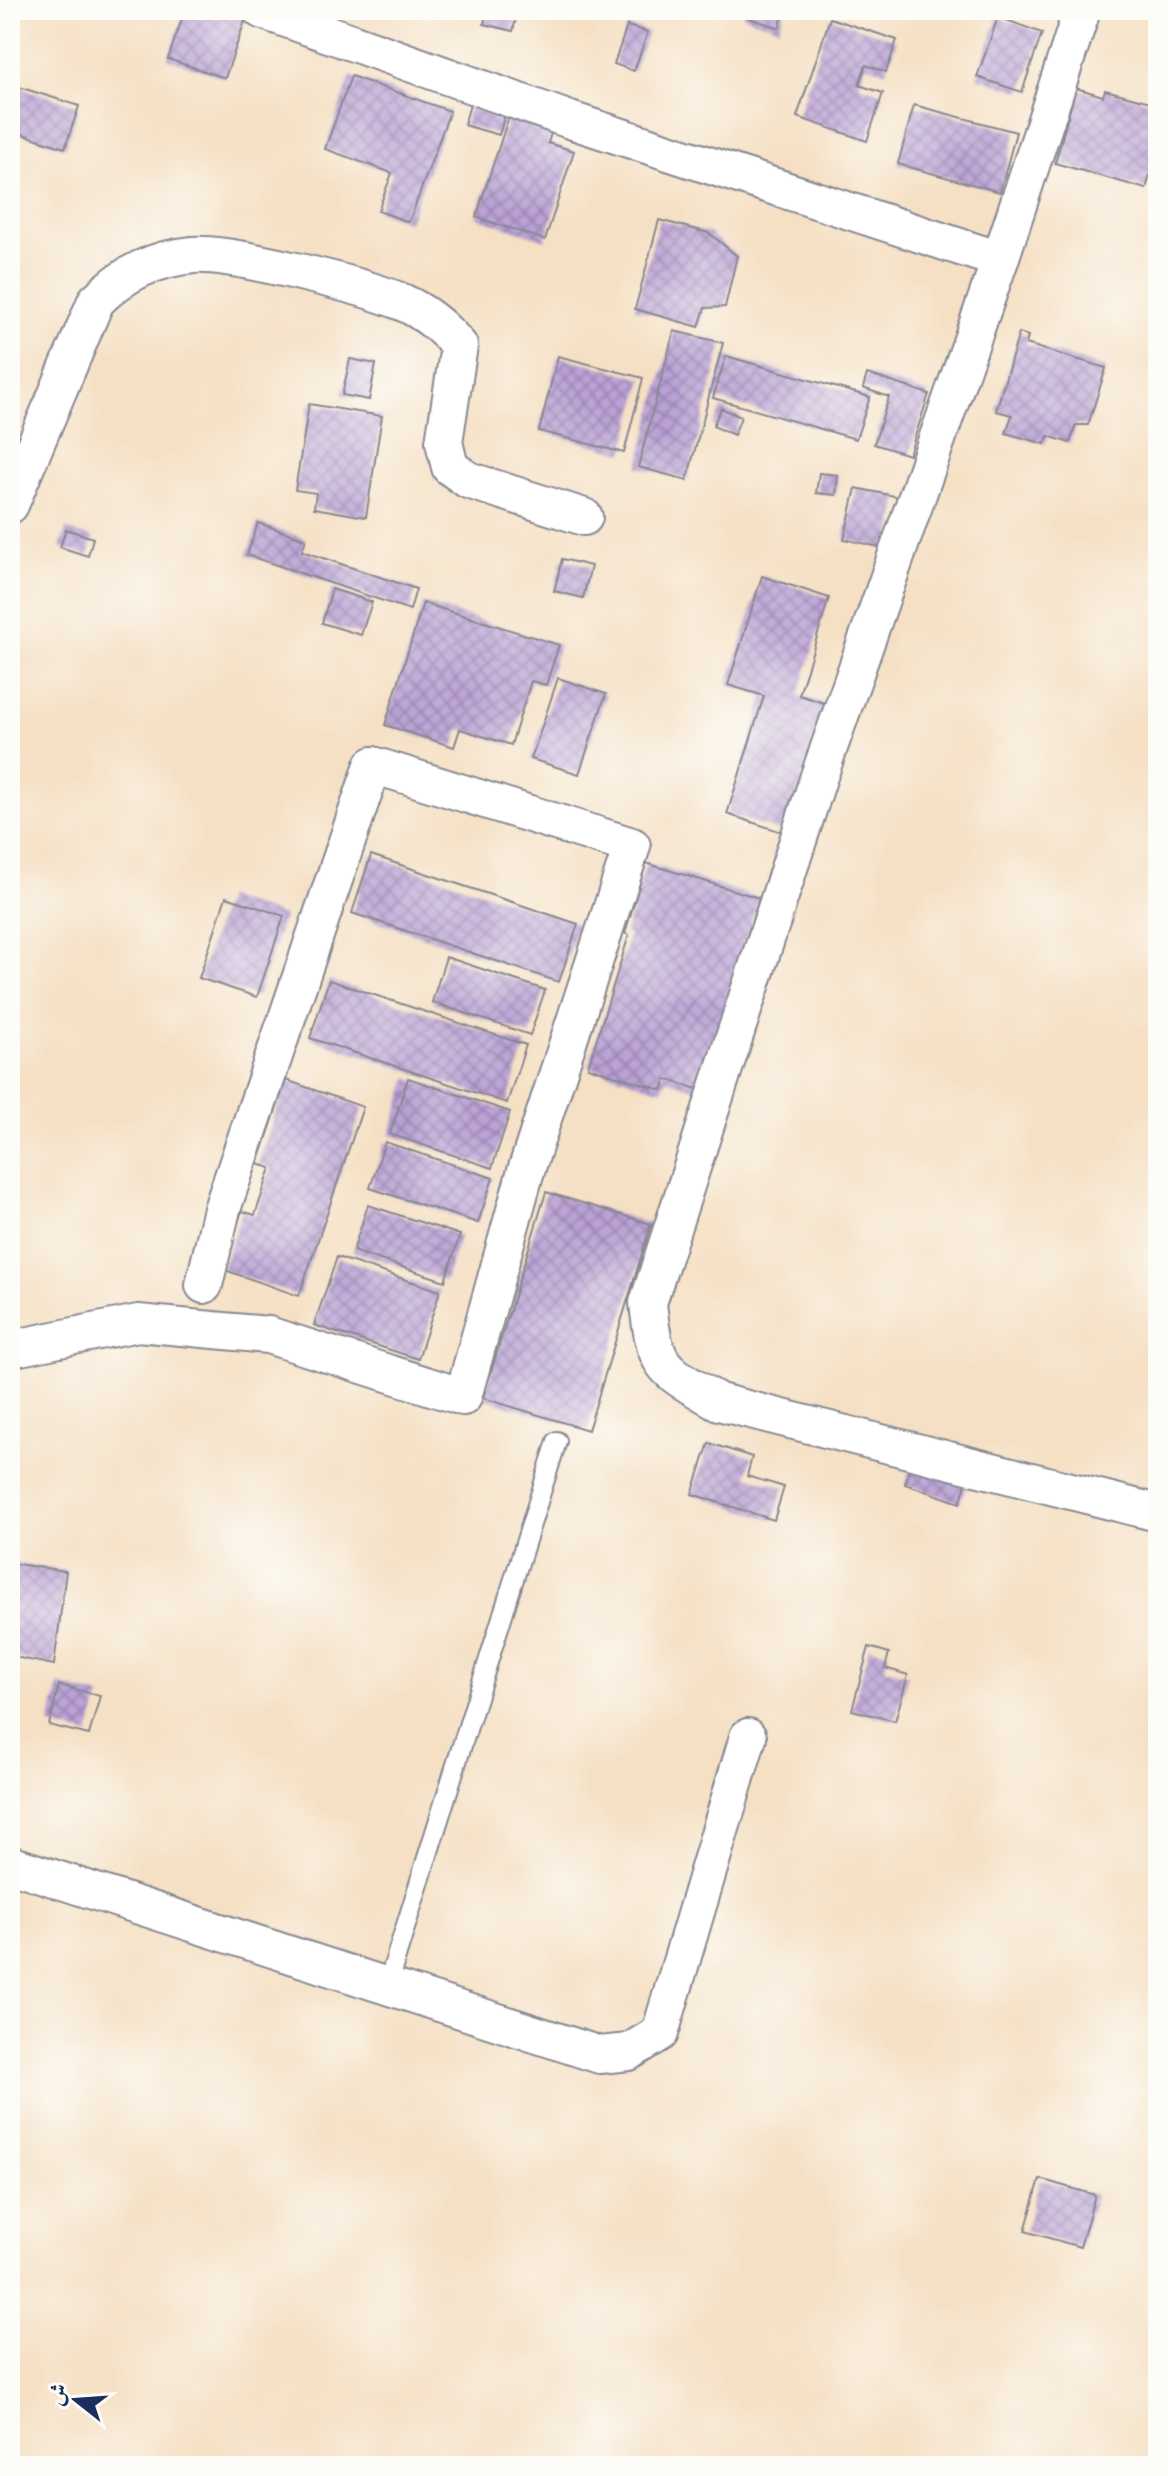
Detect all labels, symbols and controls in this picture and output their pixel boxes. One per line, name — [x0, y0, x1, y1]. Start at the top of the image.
north arrow — [36, 2360, 116, 2440]
text: ش — [38, 2379, 75, 2409]

